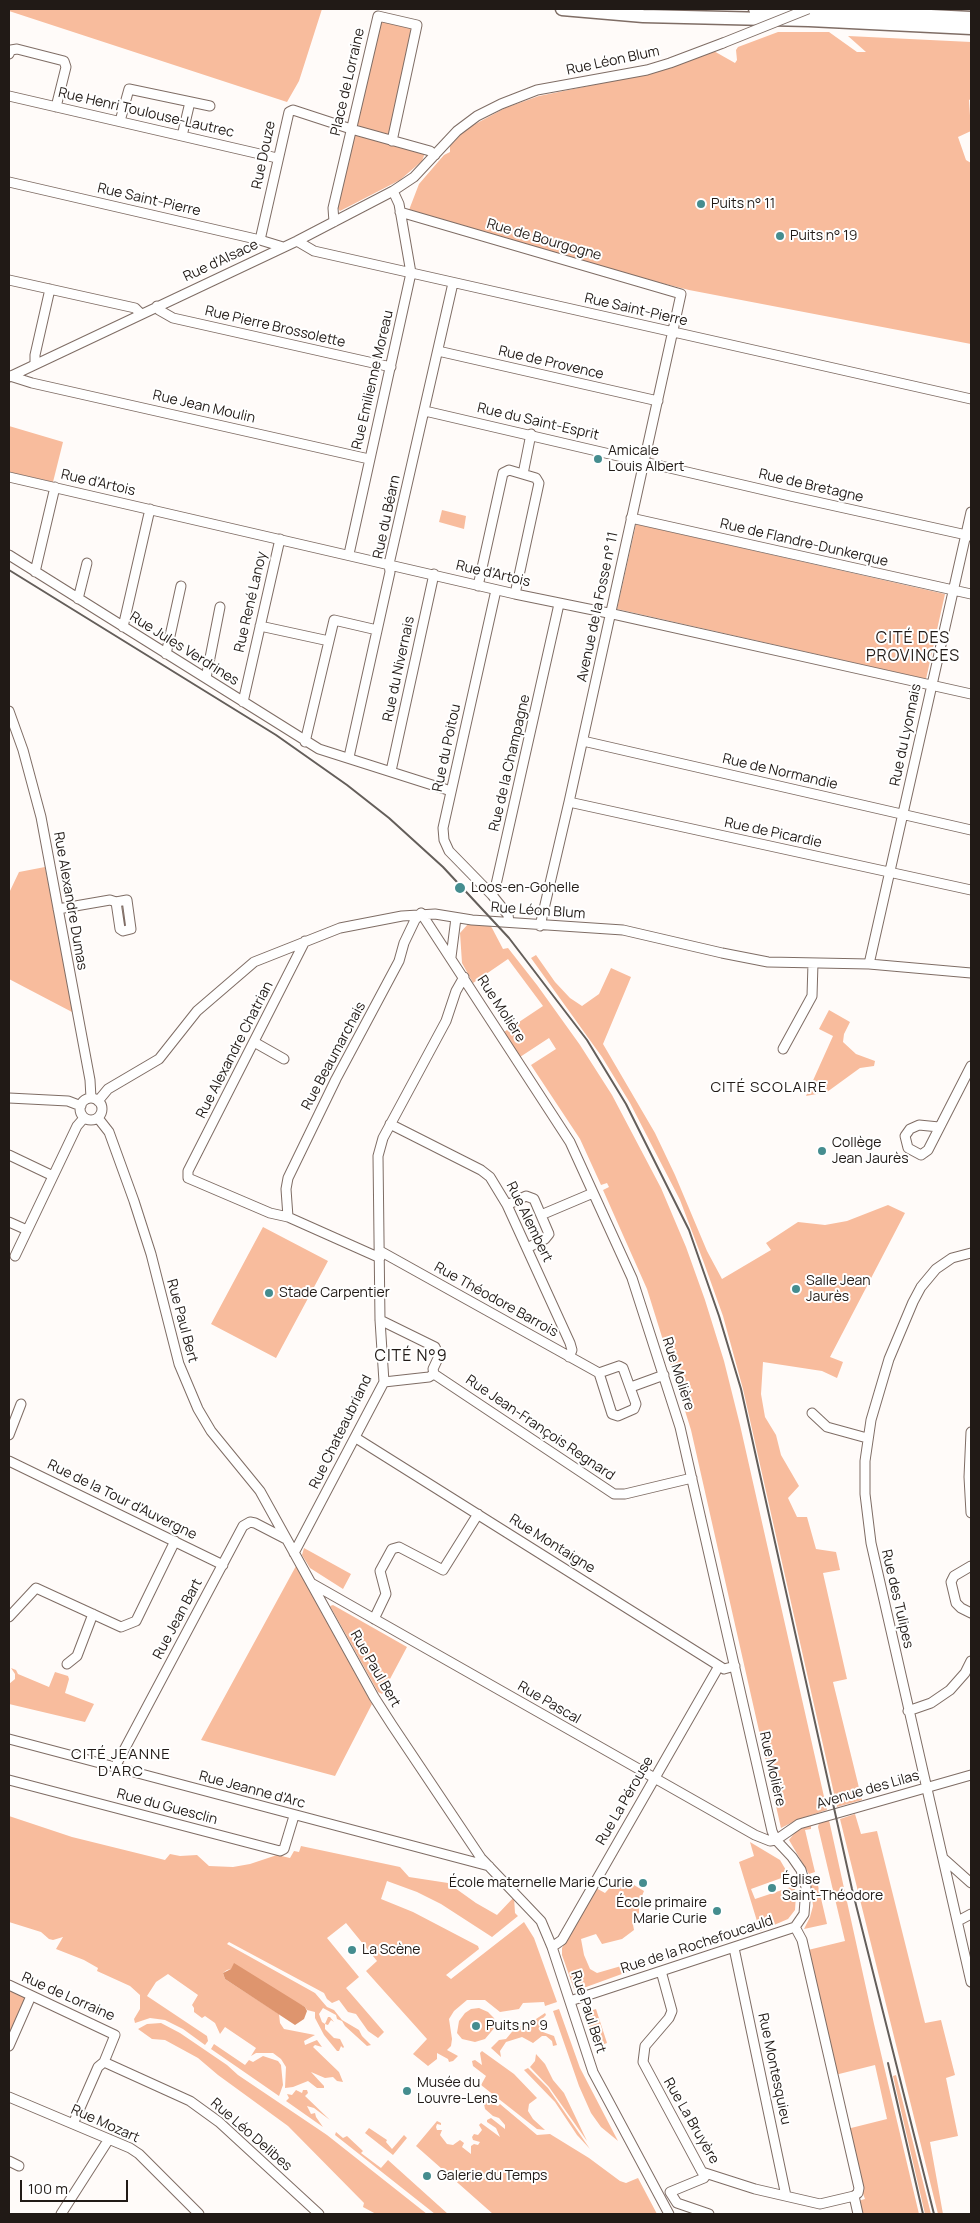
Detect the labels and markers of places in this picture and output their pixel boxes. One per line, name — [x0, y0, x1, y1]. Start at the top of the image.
place label: Puits n° 11 — [711, 196, 775, 212]
marker: Puits n° 11 — [695, 198, 707, 210]
place label: Puits n° 19 — [790, 228, 857, 244]
marker: Puits n° 19 — [774, 230, 786, 242]
place label: Amicale Louis Albert — [608, 443, 684, 476]
marker: Amicale Louis Albert — [592, 453, 604, 465]
place label: Loos-en-Gohelle — [471, 880, 579, 896]
marker: Loos-en-Gohelle — [453, 881, 467, 895]
place label: Collège Jean Jaurès — [832, 1135, 909, 1168]
marker: Collège Jean Jaurès — [816, 1145, 828, 1157]
place label: Salle Jean Jaurès — [806, 1273, 871, 1305]
marker: Salle Jean Jaurès — [790, 1283, 802, 1295]
place label: Stade Carpentier — [279, 1285, 390, 1301]
marker: Stade Carpentier — [263, 1287, 275, 1299]
place label: Église Saint-Théodore — [782, 1872, 883, 1904]
place label: École maternelle Marie Curie — [449, 1875, 633, 1891]
marker: École maternelle Marie Curie — [637, 1877, 649, 1889]
marker: Église Saint-Théodore — [766, 1882, 778, 1894]
place label: École primaire Marie Curie — [616, 1895, 707, 1928]
marker: École primaire Marie Curie — [711, 1905, 723, 1917]
place label: La Scène — [362, 1942, 421, 1958]
marker: La Scène — [346, 1944, 358, 1956]
place label: Puits n° 9 — [486, 2018, 548, 2034]
marker: Puits n° 9 — [470, 2020, 482, 2032]
place label: Musée du Louvre-Lens — [417, 2075, 498, 2108]
marker: Musée du Louvre-Lens — [401, 2085, 413, 2097]
place label: Galerie du Temps — [437, 2168, 547, 2184]
marker: Galerie du Temps — [421, 2170, 433, 2182]

